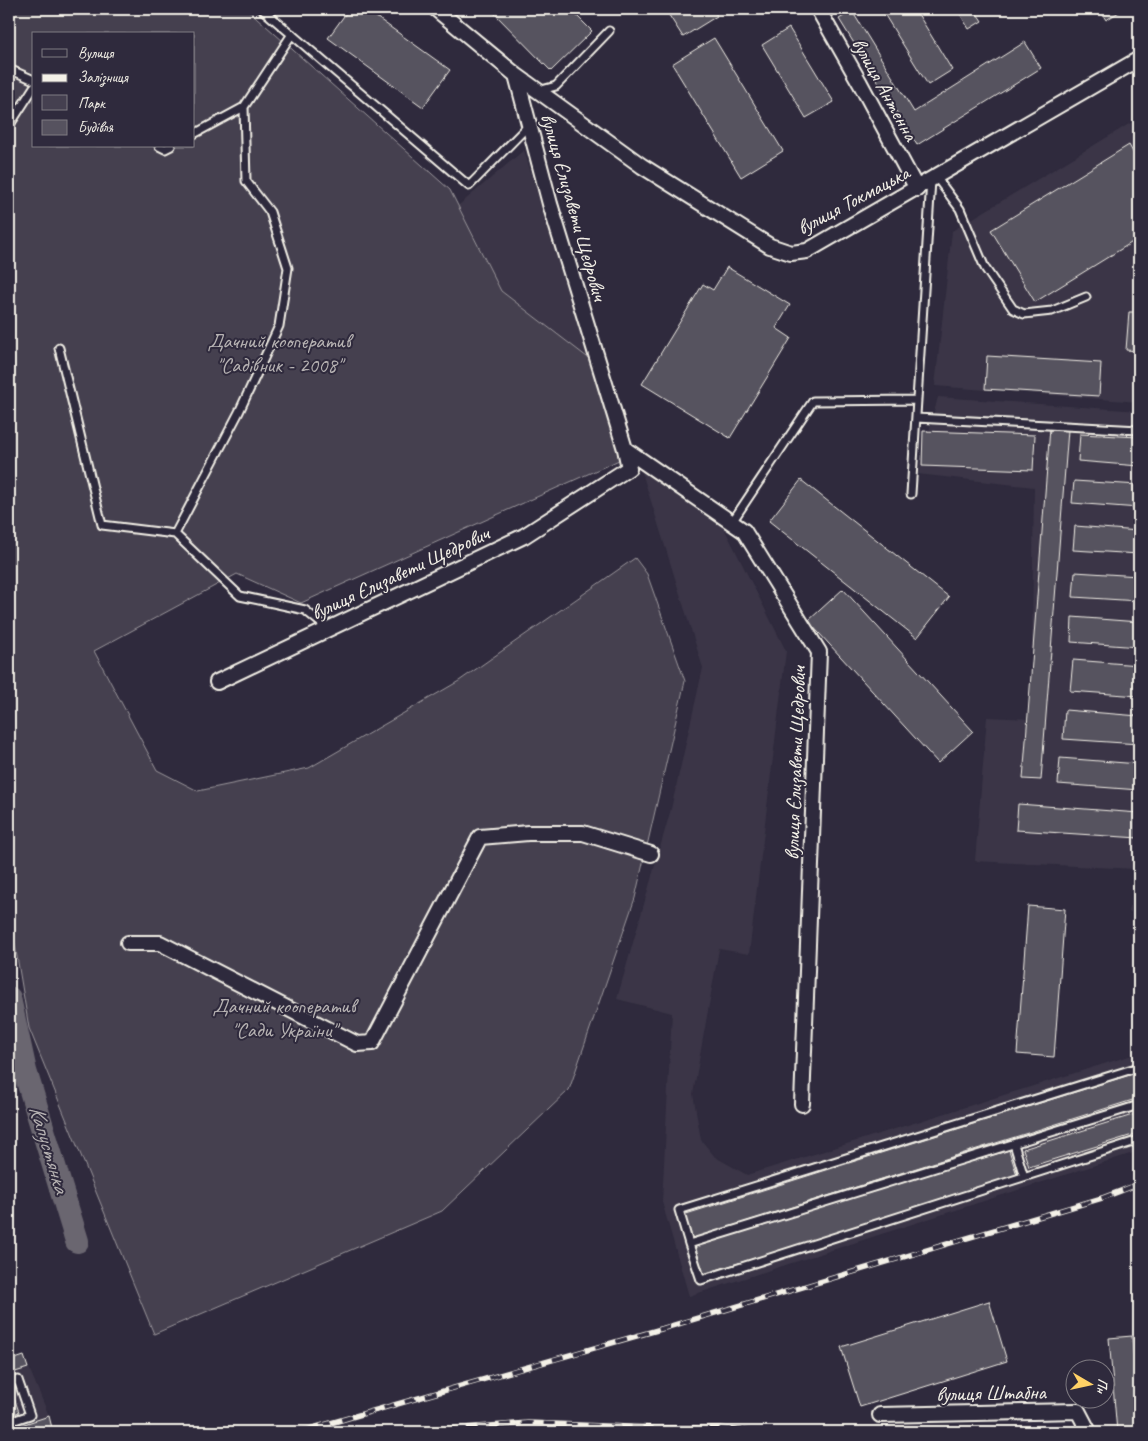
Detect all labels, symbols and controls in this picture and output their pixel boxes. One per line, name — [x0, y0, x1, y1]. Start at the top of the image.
legend — [32, 32, 195, 148]
street label: вулиця Антенна — [846, 33, 925, 147]
text: Вулиця — [78, 44, 115, 63]
text: Залізниця — [78, 68, 129, 87]
text: Парк — [78, 94, 106, 113]
street label: вулиця Єлизавети Щедрович — [535, 110, 614, 305]
text: Будівля — [78, 118, 113, 137]
street label: вулиця Токмацька — [792, 158, 916, 240]
park label: Дачний кооператив "Садівник - 2008" — [207, 328, 355, 378]
street label: вулиця Єлизавети Щедрович — [307, 520, 495, 626]
street label: вулиця Єлизавети Щедрович — [779, 664, 811, 860]
park label: Дачний кооператив "Сади України" — [212, 993, 360, 1043]
water label: Капустянка — [22, 1102, 76, 1198]
north arrow — [1066, 1358, 1116, 1408]
text: Пн — [1093, 1377, 1112, 1395]
street label: вулиця Штабна — [936, 1379, 1048, 1407]

